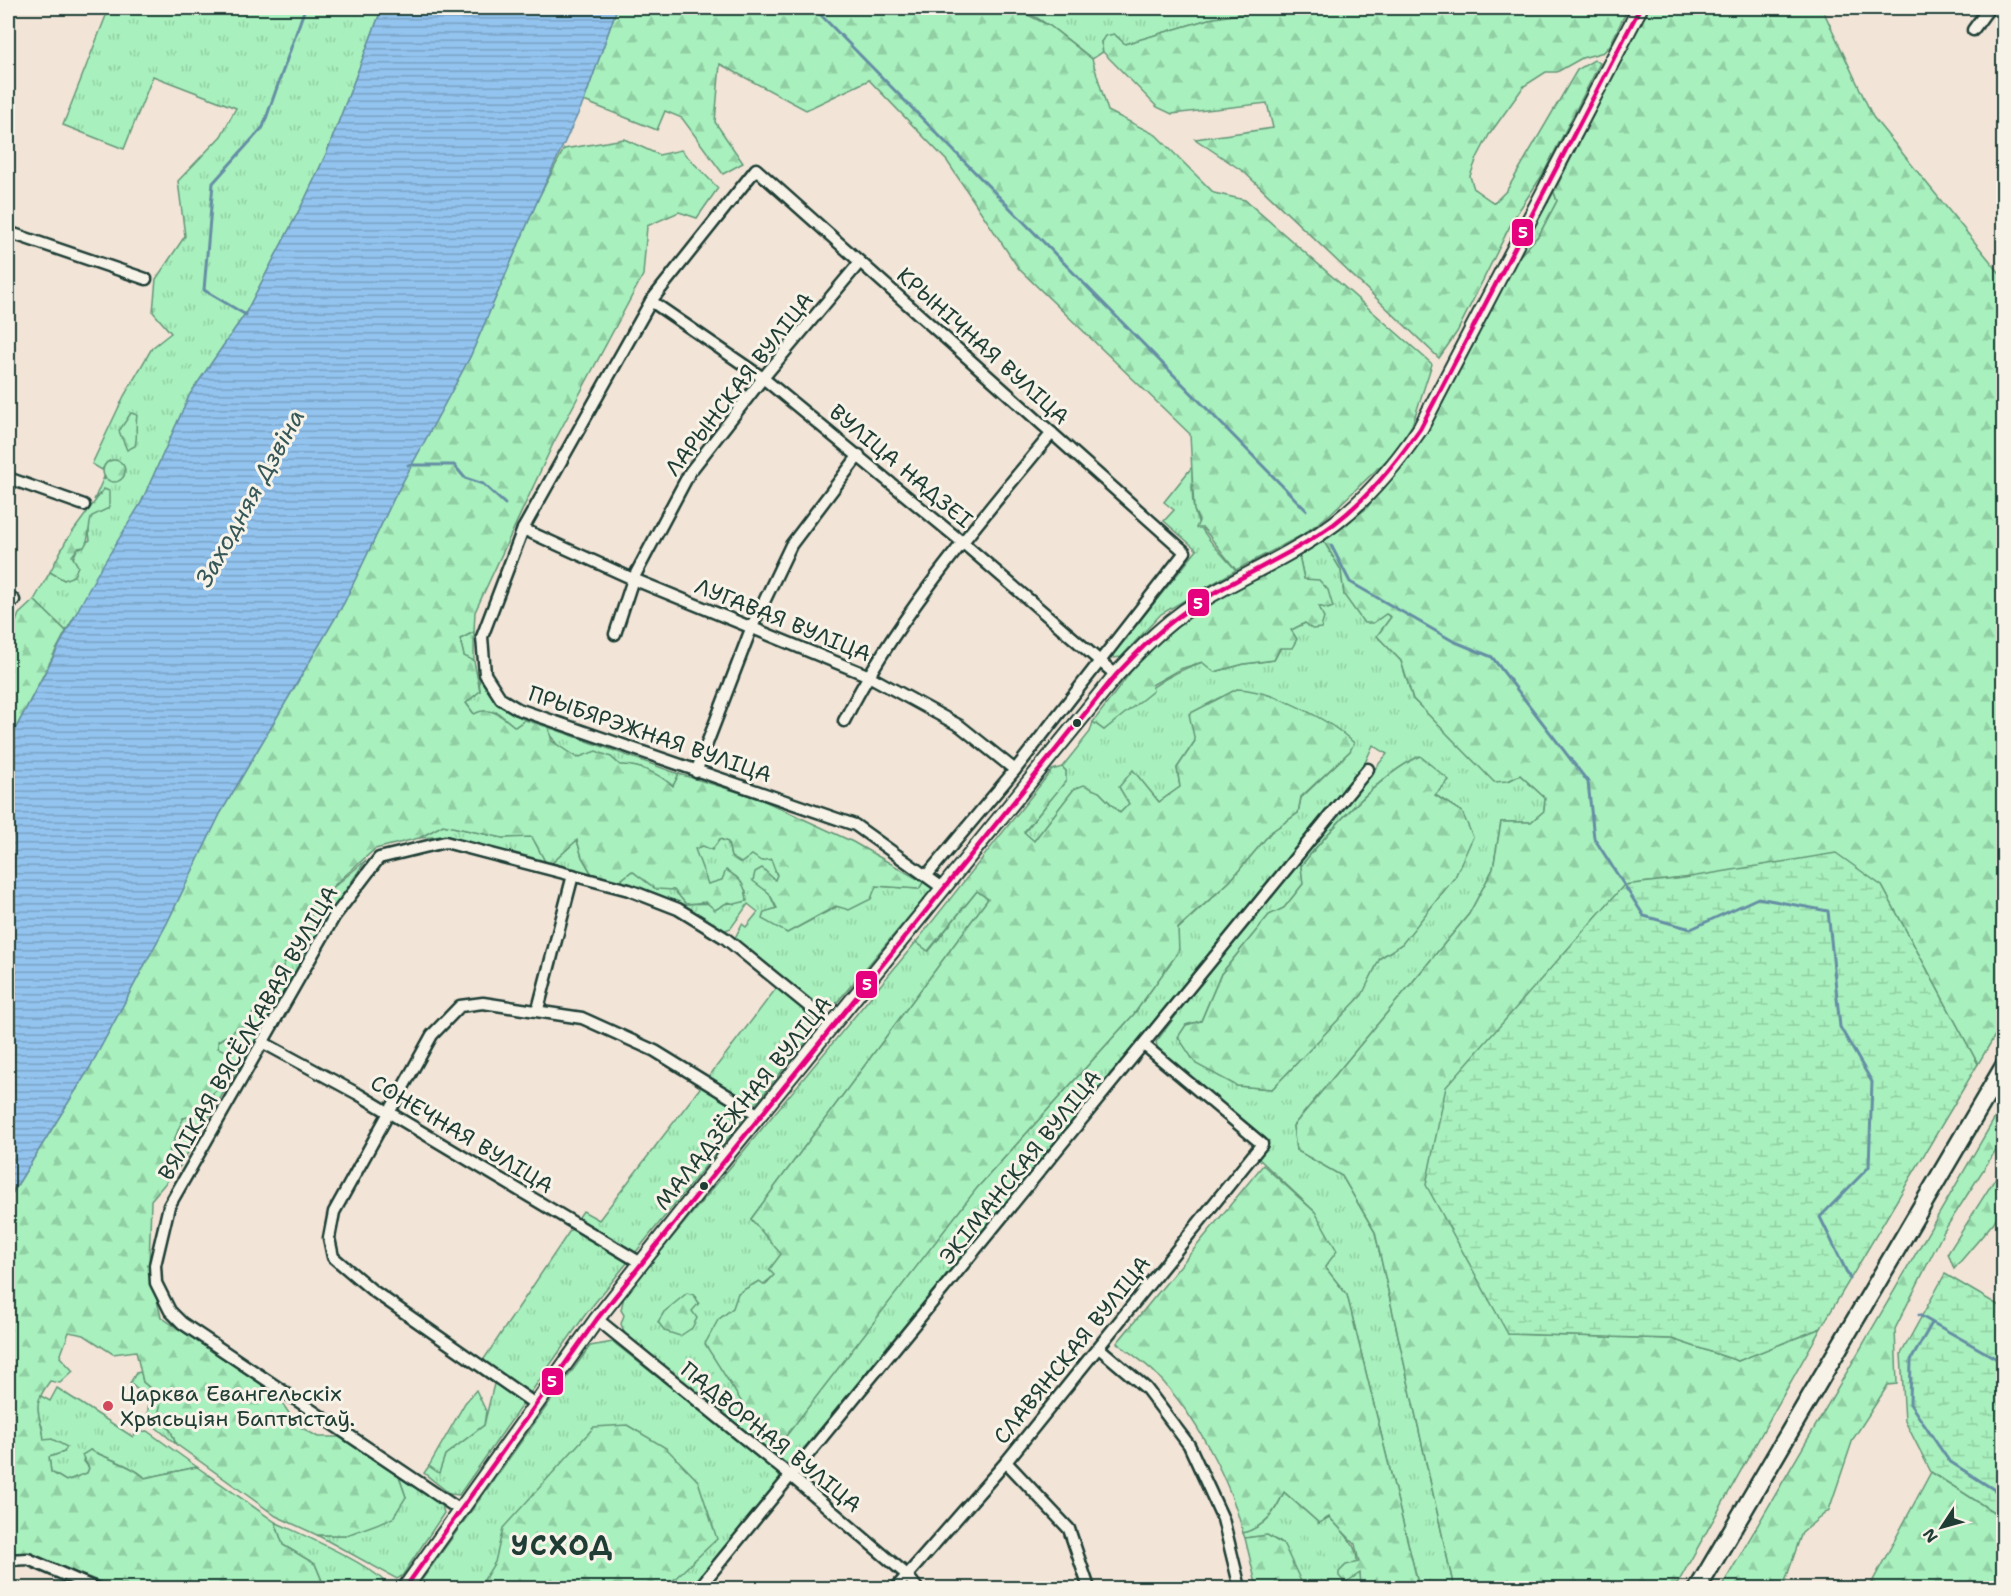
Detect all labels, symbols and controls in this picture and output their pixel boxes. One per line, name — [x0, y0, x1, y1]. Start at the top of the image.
line badge: 5 — [1511, 218, 1534, 247]
text: 5 — [1518, 222, 1528, 243]
street label: КРЫНІЧНАЯ ВУЛІЦА — [891, 261, 1075, 431]
street label: ЛАРЫНСКАЯ ВУЛІЦА — [658, 286, 820, 482]
street label: ВУЛІЦА НАДЗЕІ — [823, 398, 979, 534]
water label: Заходняя Дзвіна — [188, 403, 312, 593]
street label: ЛУГАВАЯ ВУЛІЦА — [691, 571, 875, 669]
line badge: 5 — [1187, 588, 1210, 617]
text: 5 — [1193, 593, 1203, 614]
street label: ПРЫБЯРЭЖНАЯ ВУЛІЦА — [524, 679, 776, 789]
unlabelled marker — [1071, 717, 1083, 729]
street label: ВЯЛІКАЯ ВЯСЁЛКАВАЯ ВУЛІЦА — [152, 880, 344, 1186]
line badge: 5 — [855, 970, 878, 999]
text: 5 — [862, 974, 872, 995]
street label: МАЛАДЗЁЖНАЯ ВУЛІЦА — [648, 990, 838, 1216]
street label: ЭКІМАНСКАЯ ВУЛІЦА — [933, 1064, 1107, 1270]
street label: СОНЕЧНАЯ ВУЛІЦА — [365, 1068, 559, 1200]
unlabelled marker — [698, 1180, 710, 1192]
street label: СЛАВЯНСКАЯ ВУЛІЦА — [987, 1250, 1157, 1450]
street label: ПАДВОРНАЯ ВУЛІЦА — [675, 1355, 867, 1519]
line badge: 5 — [541, 1367, 564, 1396]
text: 5 — [547, 1371, 557, 1392]
place label: Царква Евангельскіх Хрысьціян Баптыстаў. — [120, 1379, 355, 1433]
marker: Царква Евангельскіх Хрысьціян Баптыстаў. — [101, 1399, 115, 1413]
north arrow — [1912, 1497, 1972, 1557]
text: N — [1918, 1524, 1942, 1547]
district label: УСХОД — [510, 1526, 614, 1564]

